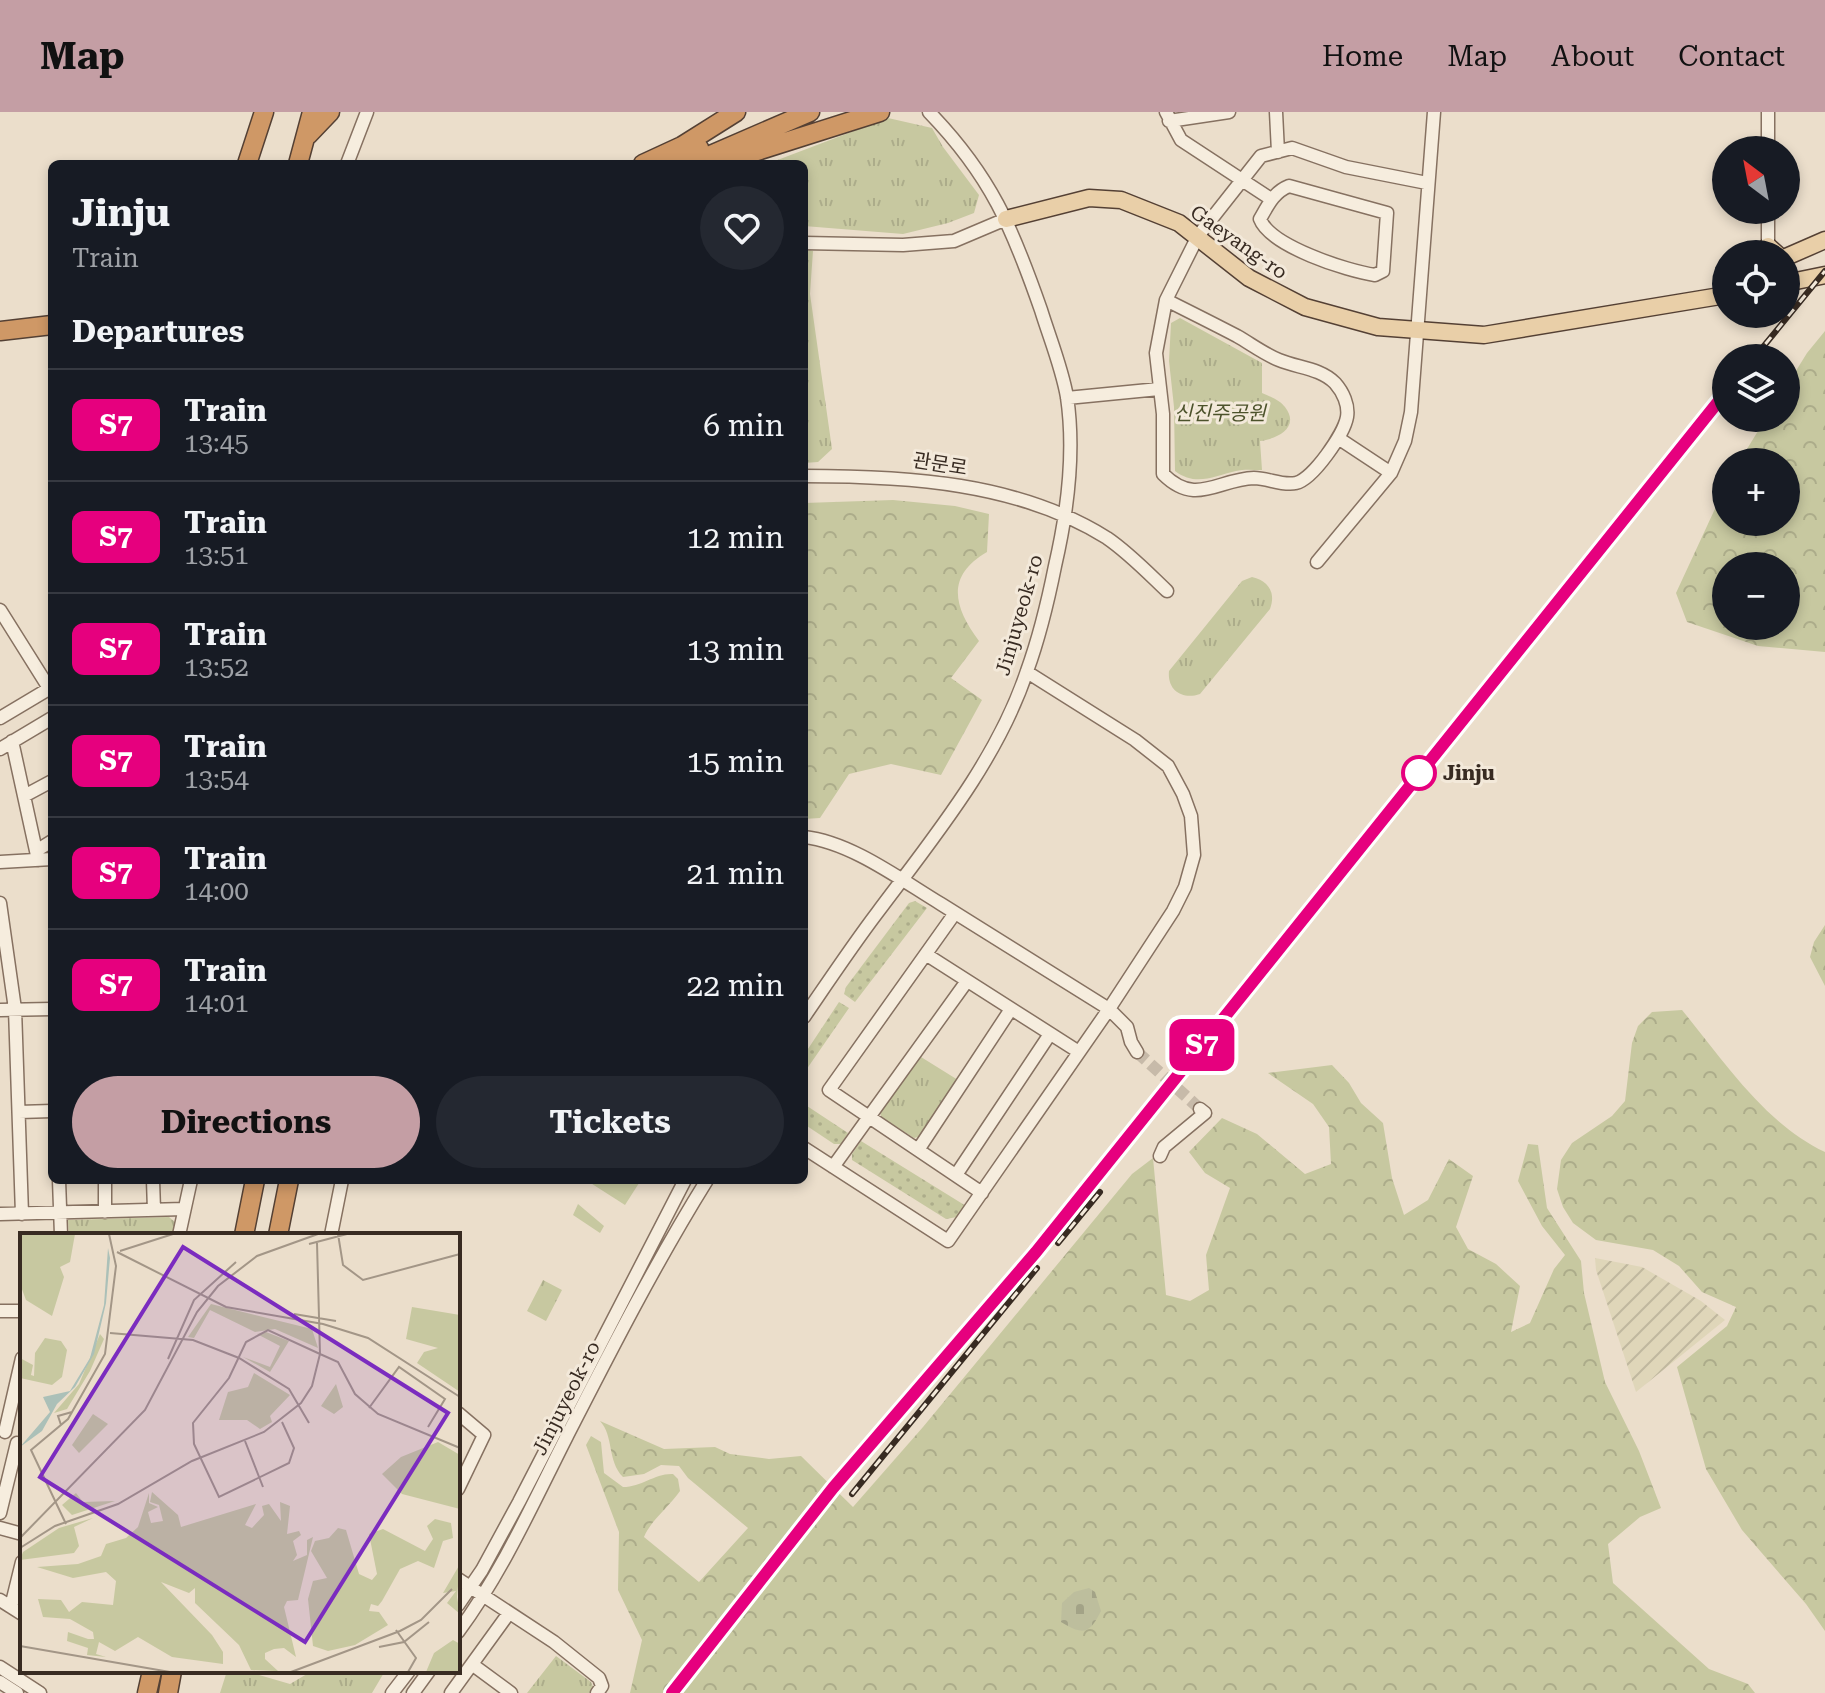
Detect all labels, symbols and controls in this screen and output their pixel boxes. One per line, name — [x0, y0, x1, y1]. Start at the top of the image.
text: Map — [40, 34, 125, 78]
text: Home — [1322, 40, 1403, 73]
text: Map — [1447, 40, 1507, 73]
text: About — [1551, 40, 1634, 73]
text: Contact — [1678, 40, 1785, 73]
north arrow — [1712, 136, 1800, 224]
map controls — [1712, 136, 1800, 640]
button: heart — [700, 186, 784, 270]
text: Jinju — [72, 191, 170, 235]
street label: Gaeyang-ro — [1186, 200, 1292, 284]
button: locate — [1712, 240, 1800, 328]
text: Train — [72, 243, 139, 273]
text: Departures — [72, 314, 244, 349]
button: layers — [1712, 344, 1800, 432]
text: Train — [184, 393, 267, 428]
park label: 신진주공원 — [1174, 401, 1268, 425]
text: S7 — [99, 408, 133, 441]
text: 6 min — [703, 408, 784, 443]
text: 13:45 — [184, 428, 249, 458]
street label: 관문로 — [911, 448, 969, 480]
button: + — [1712, 448, 1800, 536]
text: Train — [184, 505, 267, 540]
text: S7 — [99, 520, 133, 553]
text: 12 min — [687, 520, 784, 555]
text: 13:51 — [184, 540, 249, 570]
street label: Jinjuyeok-ro — [990, 552, 1048, 678]
button: − — [1712, 552, 1800, 640]
text: Train — [184, 617, 267, 652]
text: S7 — [99, 632, 133, 665]
text: 13 min — [687, 632, 784, 667]
text: 13:52 — [184, 652, 249, 682]
text: Train — [184, 729, 267, 764]
text: S7 — [99, 744, 133, 777]
text: 15 min — [687, 744, 784, 779]
marker: Jinju — [1402, 756, 1436, 790]
place label: Jinju — [1443, 761, 1495, 785]
text: 13:54 — [184, 764, 249, 794]
text: Train — [184, 841, 267, 876]
text: S7 — [99, 856, 133, 889]
text: 21 min — [687, 856, 784, 891]
text: 14:00 — [184, 876, 249, 906]
text: Train — [184, 953, 267, 988]
text: S7 — [99, 968, 133, 1001]
text: 22 min — [687, 968, 784, 1003]
text: 14:01 — [184, 988, 249, 1018]
line badge: S7 — [1166, 1019, 1238, 1071]
text: S7 — [1185, 1028, 1219, 1061]
button: Directions — [72, 1076, 420, 1168]
button: Tickets — [436, 1076, 784, 1168]
inset map — [20, 1233, 460, 1673]
street label: Jinjuyeok-ro — [527, 1337, 605, 1459]

